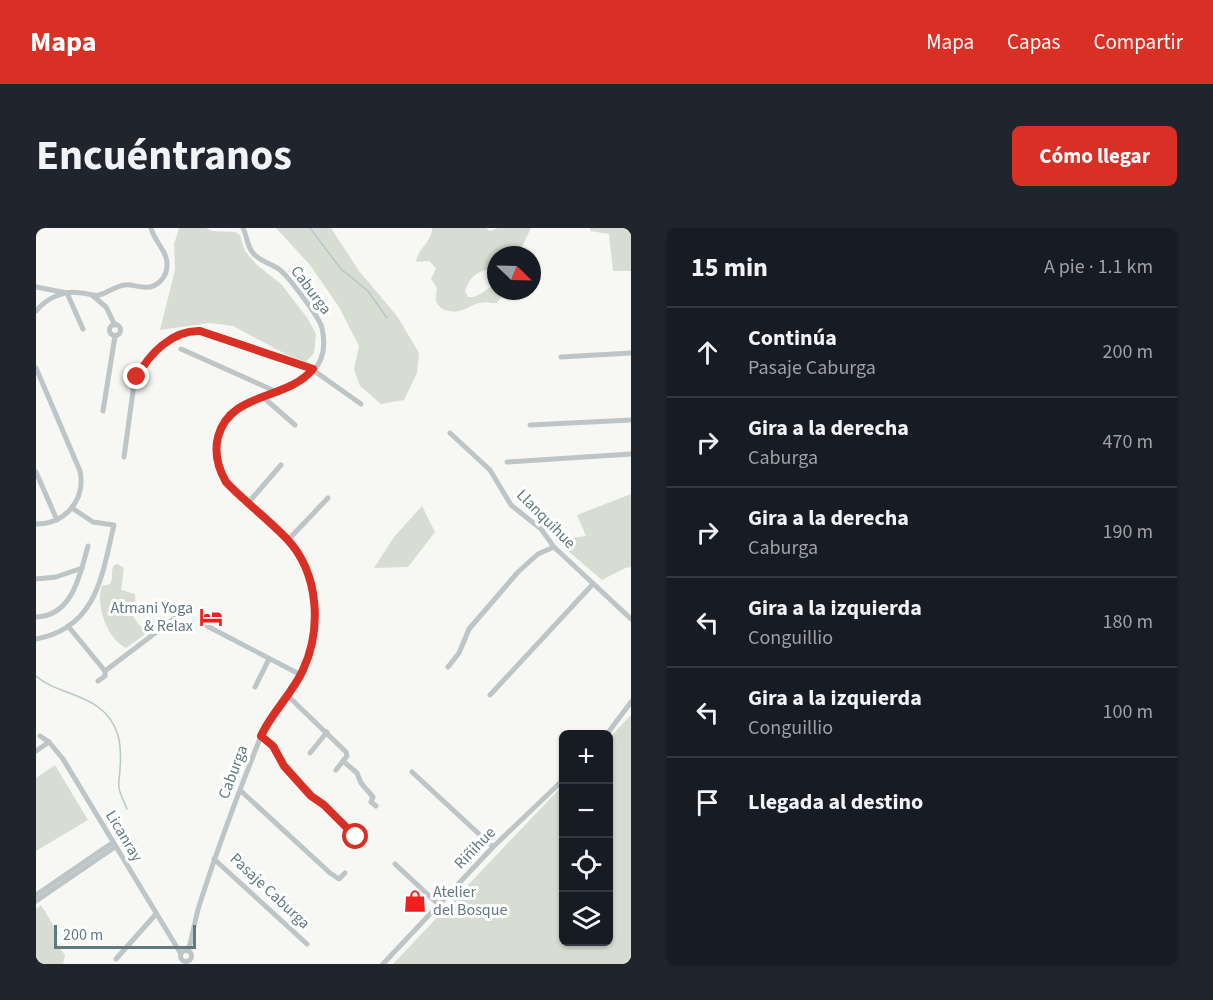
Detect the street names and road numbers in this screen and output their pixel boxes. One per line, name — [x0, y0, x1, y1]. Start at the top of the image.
street label: Caburga — [285, 261, 337, 319]
street label: Llanquihue — [512, 485, 581, 554]
street label: Caburga — [213, 742, 253, 802]
street label: Licanray — [100, 806, 148, 866]
street label: Riñihue — [449, 822, 501, 874]
street label: Pasaje Caburga — [225, 848, 315, 934]

